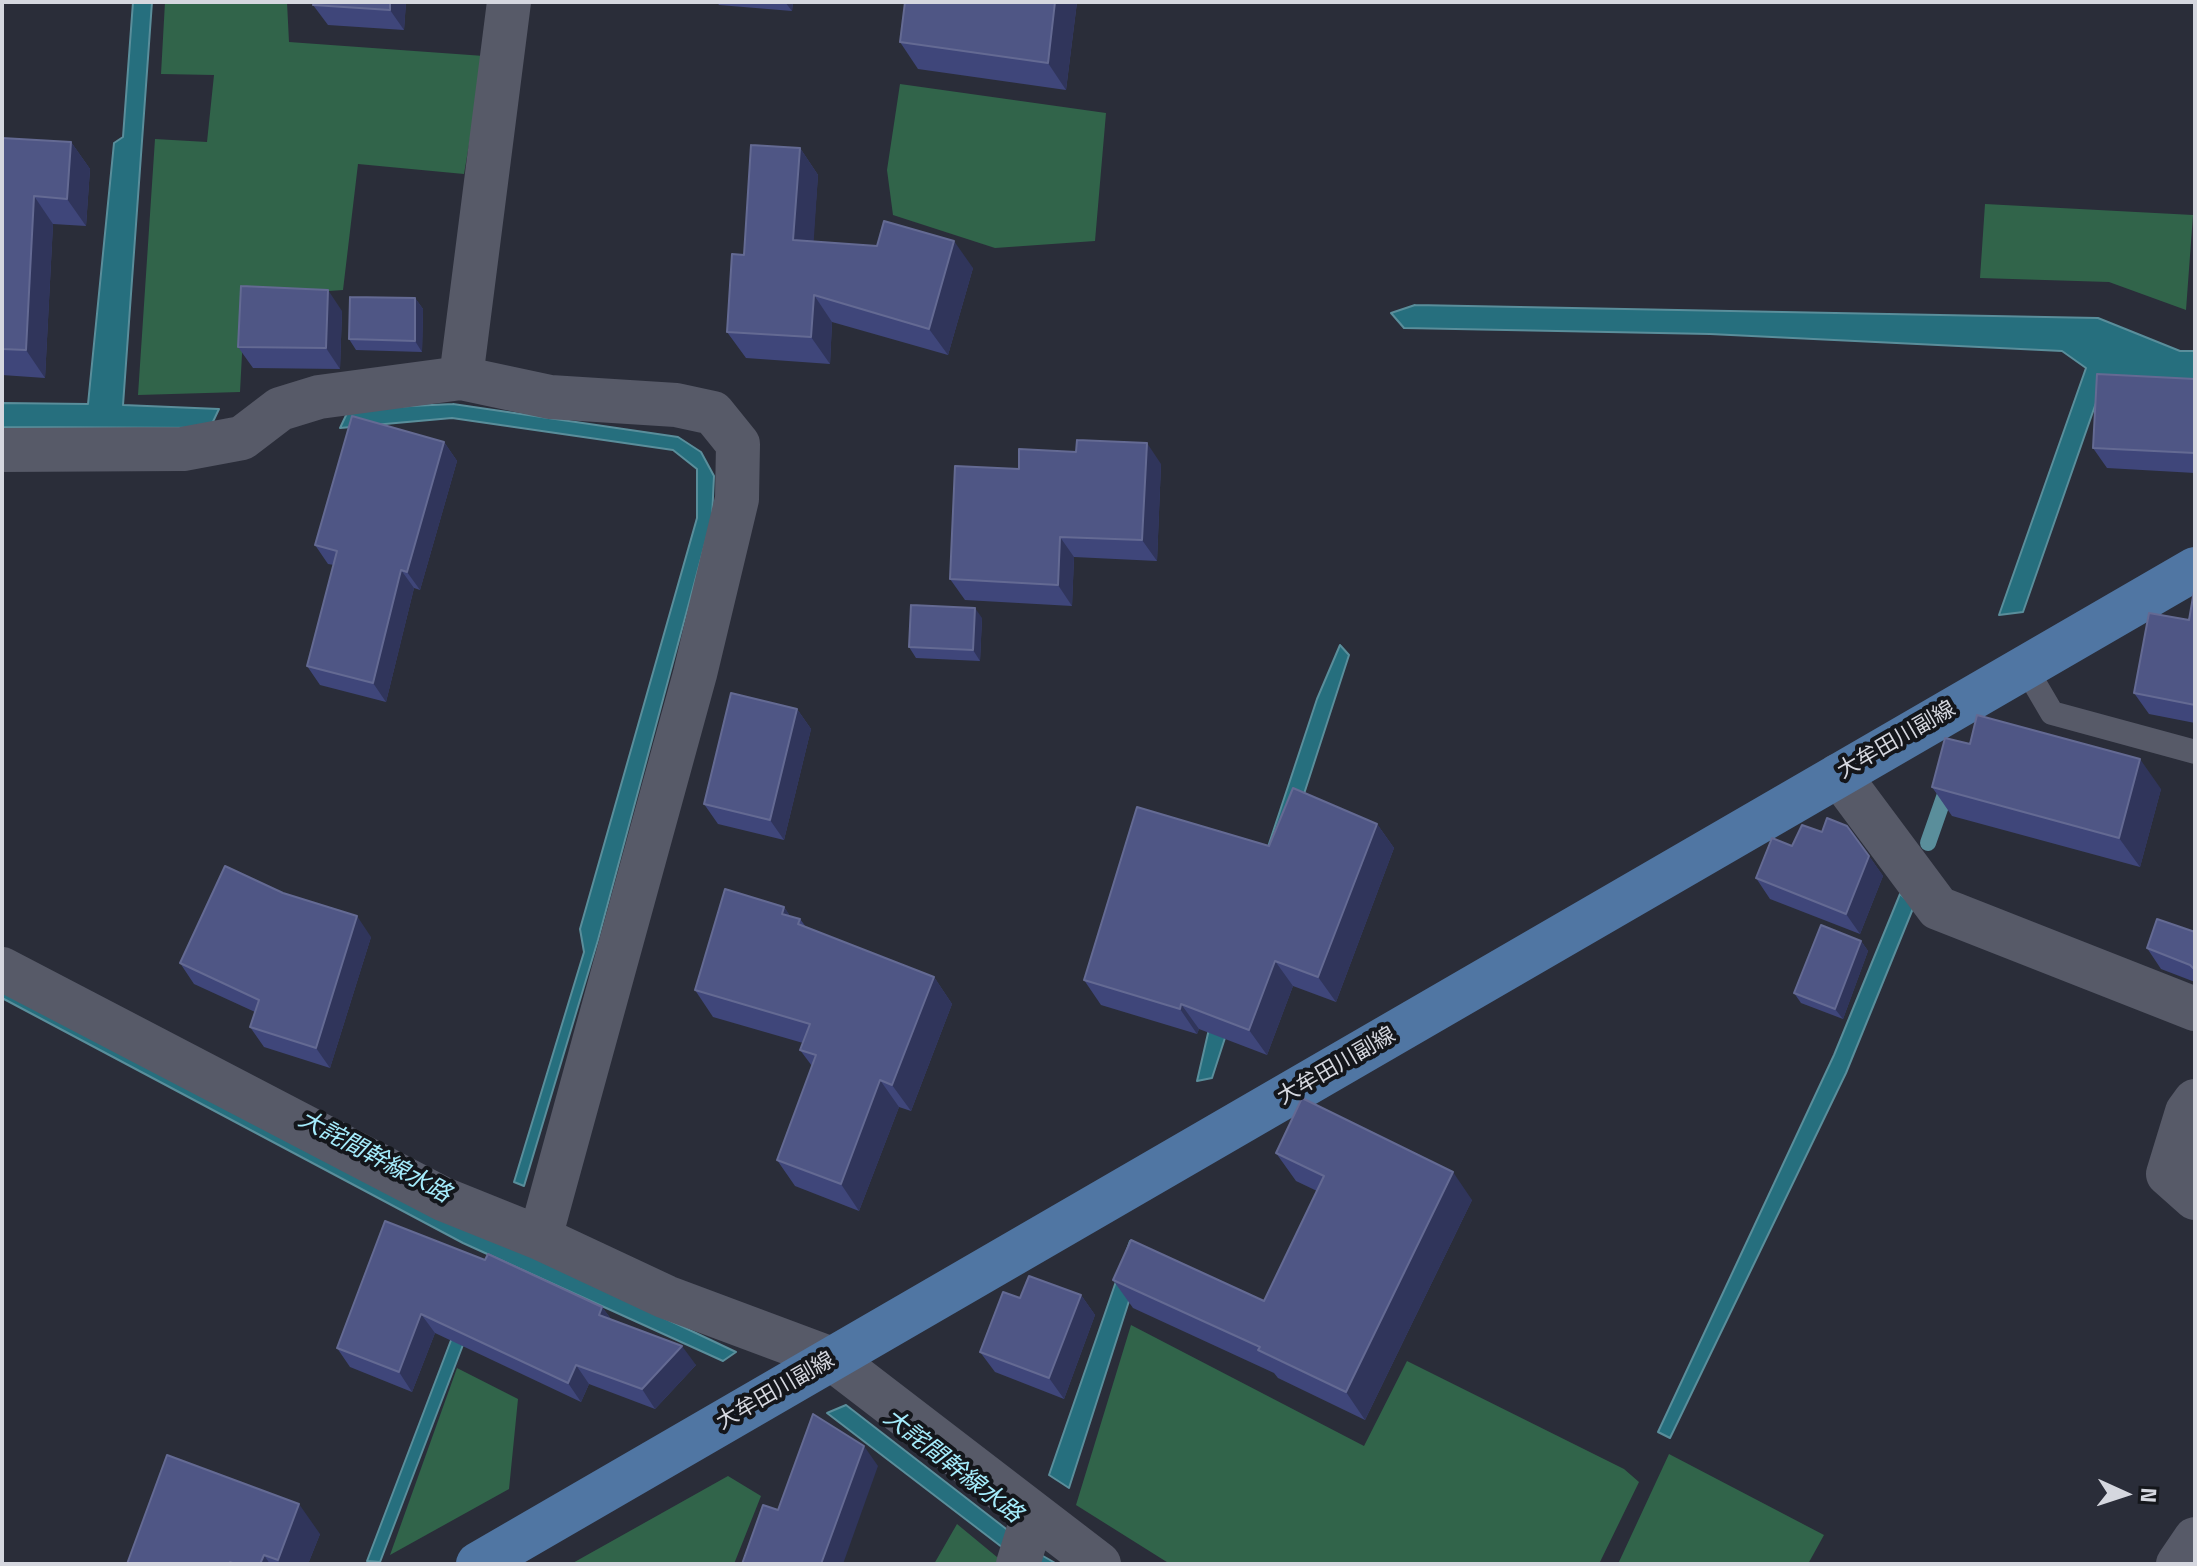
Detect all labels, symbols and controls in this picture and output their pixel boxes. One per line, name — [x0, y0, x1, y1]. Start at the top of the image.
street label: 大牟田川副線 — [1833, 697, 1961, 785]
street label: 大牟田川副線 — [1273, 1023, 1401, 1111]
water label: 大詫間幹線水路 — [293, 1106, 455, 1210]
street label: 大牟田川副線 — [712, 1348, 840, 1436]
water label: 大詫間幹線水路 — [877, 1404, 1027, 1530]
north arrow — [2085, 1454, 2165, 1534]
text: N — [2132, 1487, 2166, 1504]

